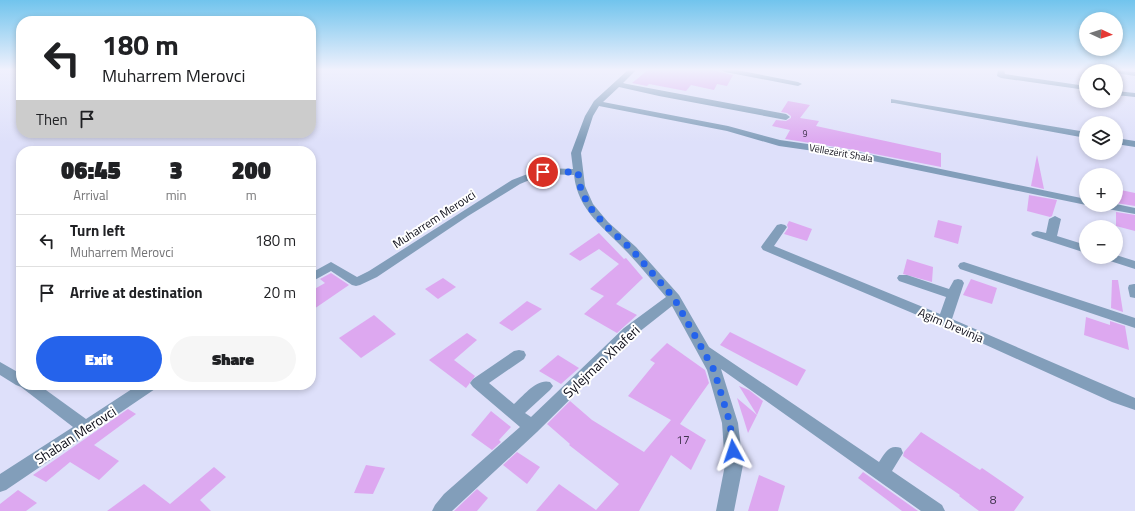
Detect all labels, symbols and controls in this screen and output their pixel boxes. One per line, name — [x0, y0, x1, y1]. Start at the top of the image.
north arrow — [1079, 12, 1123, 56]
map controls — [1079, 12, 1123, 264]
text: 180 m — [102, 23, 179, 66]
icon: left — [36, 32, 88, 84]
text: Muharrem Merovci — [102, 62, 246, 89]
button: search — [1079, 64, 1123, 108]
text: Then — [36, 108, 68, 131]
icon: arrive — [76, 108, 98, 130]
button: layers — [1079, 116, 1123, 160]
house number: 9 — [802, 127, 808, 140]
street label: Vëllezërit Shala — [808, 140, 874, 166]
text: 06:45 — [61, 152, 121, 188]
text: 3 — [169, 152, 183, 188]
text: 200 — [231, 152, 271, 188]
pin — [526, 155, 560, 189]
icon: arrive — [532, 161, 554, 183]
button: + — [1079, 168, 1123, 212]
text: Arrival — [73, 185, 108, 205]
text: min — [166, 185, 186, 205]
text: m — [246, 185, 257, 205]
street label: Muharrem Merovci — [389, 185, 479, 253]
text: Turn left — [70, 219, 125, 242]
button: − — [1079, 220, 1123, 264]
text: 180 m — [255, 229, 296, 252]
icon: left — [36, 230, 58, 252]
text: Muharrem Merovci — [70, 242, 174, 262]
text: Arrive at destination — [70, 281, 203, 304]
text: 20 m — [263, 281, 296, 304]
icon: arrive — [36, 282, 58, 304]
street label: Agim Drevinja — [915, 303, 987, 347]
street label: Sylejman Xhaferi — [558, 320, 644, 402]
button: Exit — [36, 336, 162, 382]
button: Share — [170, 336, 296, 382]
street label: Shaban Merovci — [30, 401, 120, 469]
house number: 17 — [676, 430, 690, 449]
position arrow — [712, 430, 754, 472]
house number: 8 — [990, 490, 997, 509]

